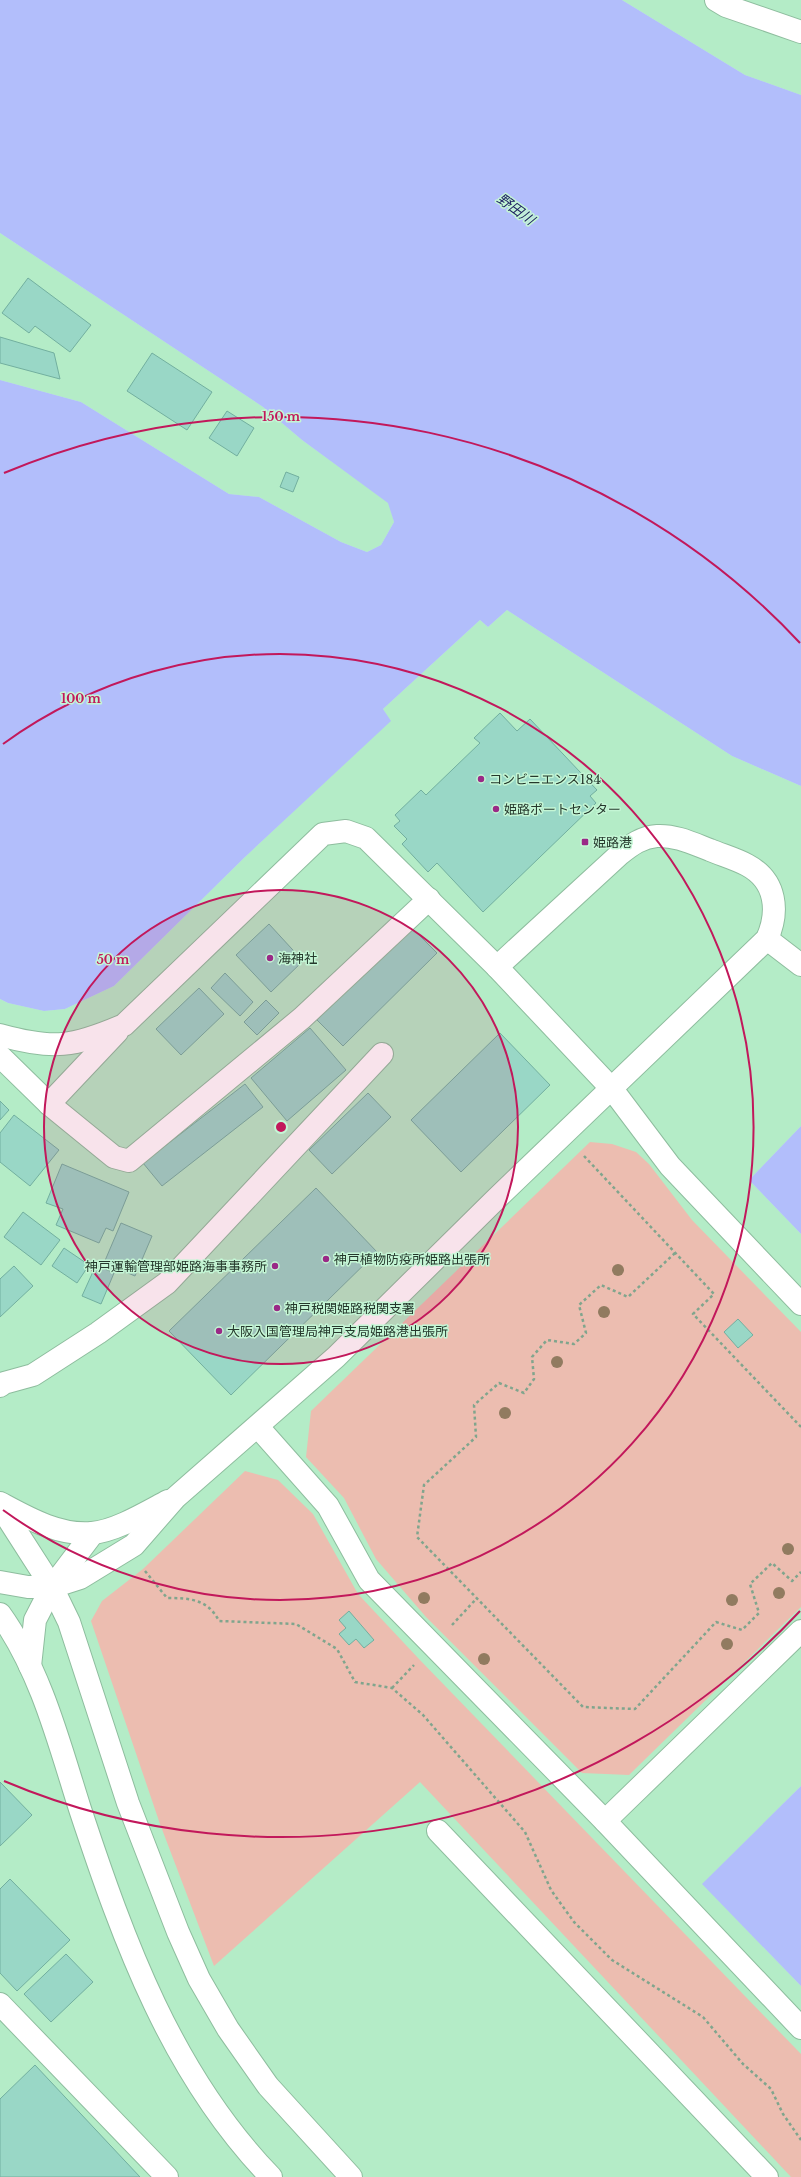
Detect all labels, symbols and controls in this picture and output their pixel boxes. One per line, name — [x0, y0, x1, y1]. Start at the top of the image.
water label: 野田川 — [494, 189, 540, 230]
text: 150 m — [262, 409, 301, 424]
text: 100 m — [61, 691, 102, 706]
place label: コンビニエンス184 — [489, 771, 601, 788]
marker: コンビニエンス184 — [476, 774, 486, 784]
place label: 姫路ポートセンター — [504, 801, 621, 818]
marker: 姫路ポートセンター — [491, 804, 501, 814]
place label: 姫路港 — [593, 834, 632, 851]
marker: 姫路港 — [580, 837, 590, 847]
place label: 海神社 — [278, 950, 317, 967]
text: 50 m — [97, 952, 130, 967]
marker: 海神社 — [265, 953, 275, 963]
centre of rings — [274, 1120, 288, 1134]
place label: 神戸植物防疫所姫路出張所 — [334, 1251, 490, 1268]
marker: 神戸植物防疫所姫路出張所 — [321, 1254, 331, 1264]
place label: 神戸運輸管理部姫路海事事務所 — [85, 1258, 267, 1275]
marker: 神戸運輸管理部姫路海事事務所 — [270, 1261, 280, 1271]
place label: 神戸税関姫路税関支署 — [285, 1300, 415, 1317]
marker: 神戸税関姫路税関支署 — [272, 1303, 282, 1313]
place label: 大阪入国管理局神戸支局姫路港出張所 — [227, 1323, 448, 1340]
marker: 大阪入国管理局神戸支局姫路港出張所 — [214, 1326, 224, 1336]

